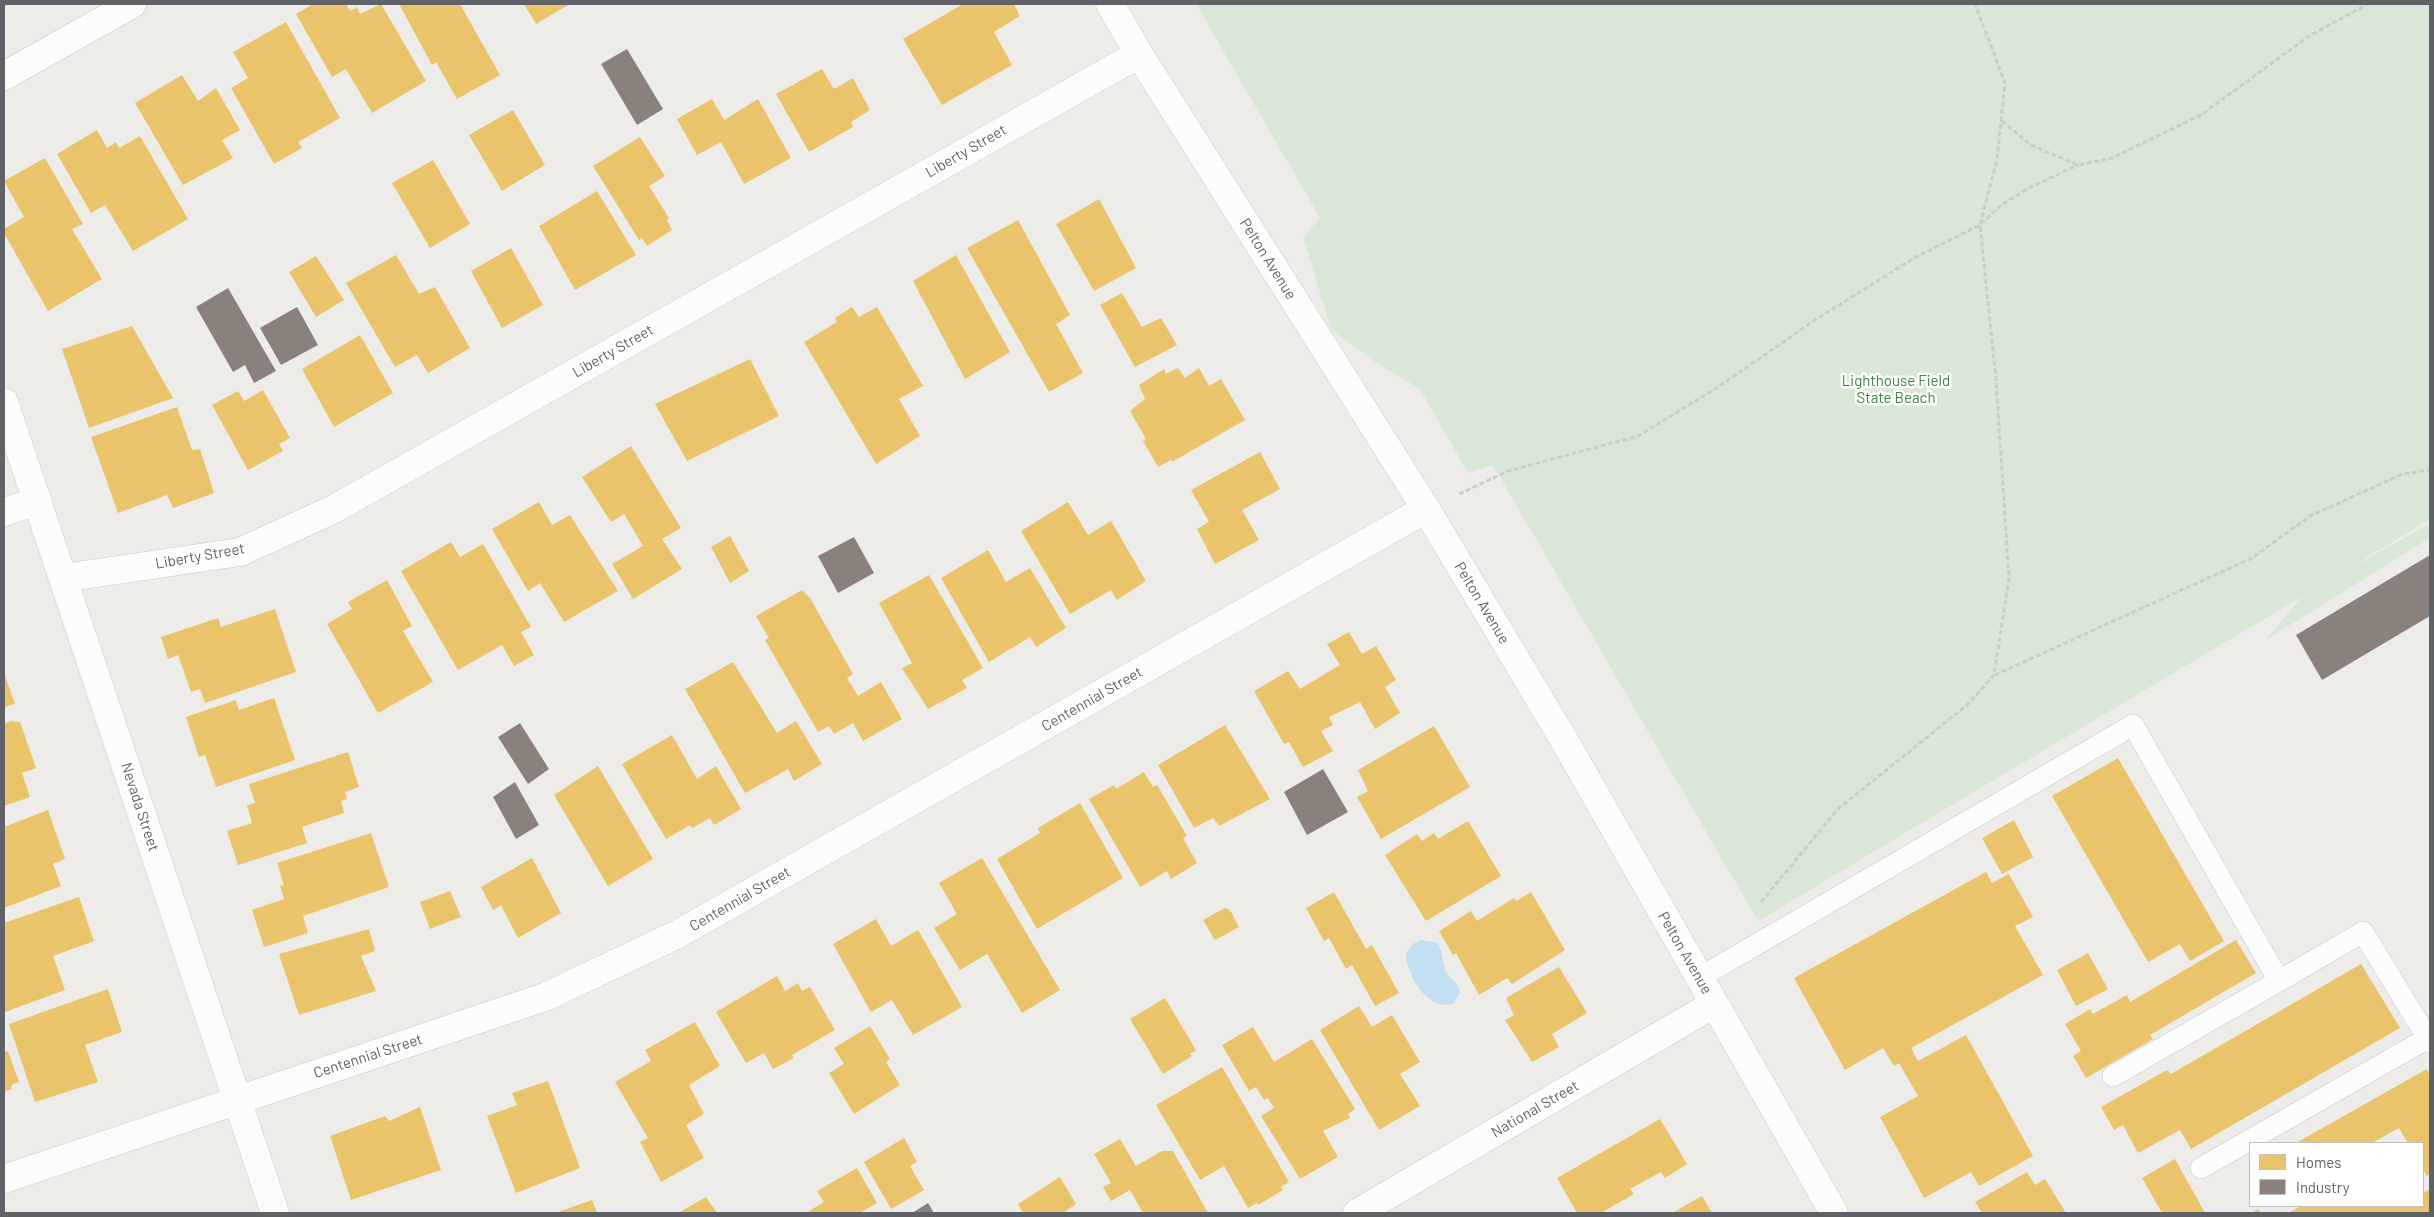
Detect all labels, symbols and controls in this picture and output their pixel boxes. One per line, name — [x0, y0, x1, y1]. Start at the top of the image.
street label: Liberty Street — [922, 121, 1010, 181]
street label: Pelton Avenue — [1236, 215, 1300, 303]
street label: Liberty Street — [569, 321, 657, 381]
park label: Lighthouse Field State Beach — [1842, 372, 1950, 407]
street label: Liberty Street — [154, 539, 246, 573]
street label: Pelton Avenue — [1451, 559, 1513, 647]
street label: Centennial Street — [1038, 663, 1146, 735]
street label: Nevada Street — [117, 760, 163, 854]
street label: Centennial Street — [686, 863, 794, 935]
street label: Pelton Avenue — [1654, 909, 1716, 997]
street label: Centennial Street — [311, 1030, 425, 1082]
street label: National Street — [1488, 1077, 1582, 1141]
legend — [2249, 1142, 2424, 1207]
text: Homes — [2296, 1153, 2341, 1171]
text: Industry — [2296, 1178, 2350, 1196]

